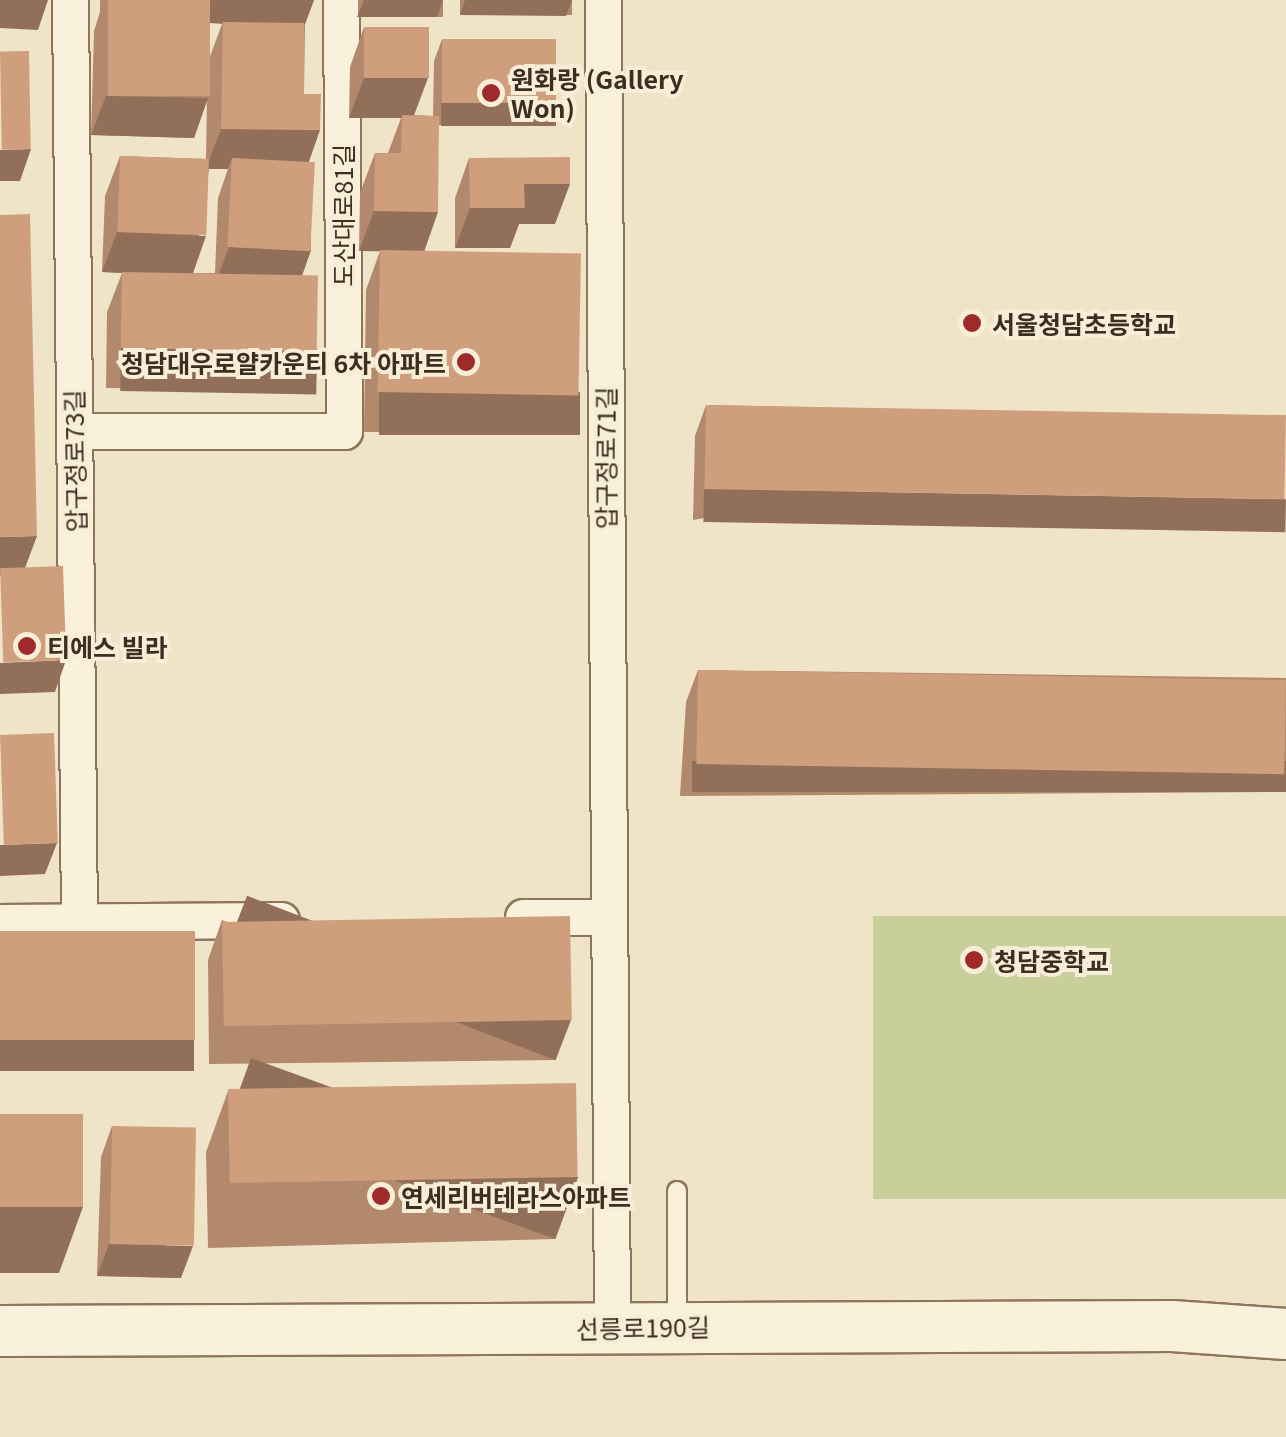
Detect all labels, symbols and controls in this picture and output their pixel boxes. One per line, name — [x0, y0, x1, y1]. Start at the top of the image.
place label: 원화랑 (Gallery Won) — [511, 64, 684, 123]
marker: 원화랑 (Gallery Won) — [480, 82, 502, 104]
street label: 도산대로81길 — [327, 144, 357, 286]
place label: 서울청담초등학교 — [992, 308, 1176, 338]
marker: 서울청담초등학교 — [961, 312, 983, 334]
place label: 청담대우로얄카운티 6차 아파트 — [121, 347, 446, 377]
marker: 청담대우로얄카운티 6차 아파트 — [455, 351, 477, 373]
street label: 압구정로71길 — [590, 387, 620, 529]
street label: 압구정로73길 — [58, 389, 90, 533]
place label: 티에스 빌라 — [47, 631, 168, 661]
marker: 티에스 빌라 — [16, 635, 38, 657]
place label: 청담중학교 — [994, 945, 1109, 975]
marker: 청담중학교 — [963, 949, 985, 971]
place label: 연세리버테라스아파트 — [401, 1181, 631, 1211]
marker: 연세리버테라스아파트 — [370, 1185, 392, 1207]
street label: 선릉로190길 — [576, 1311, 710, 1343]

